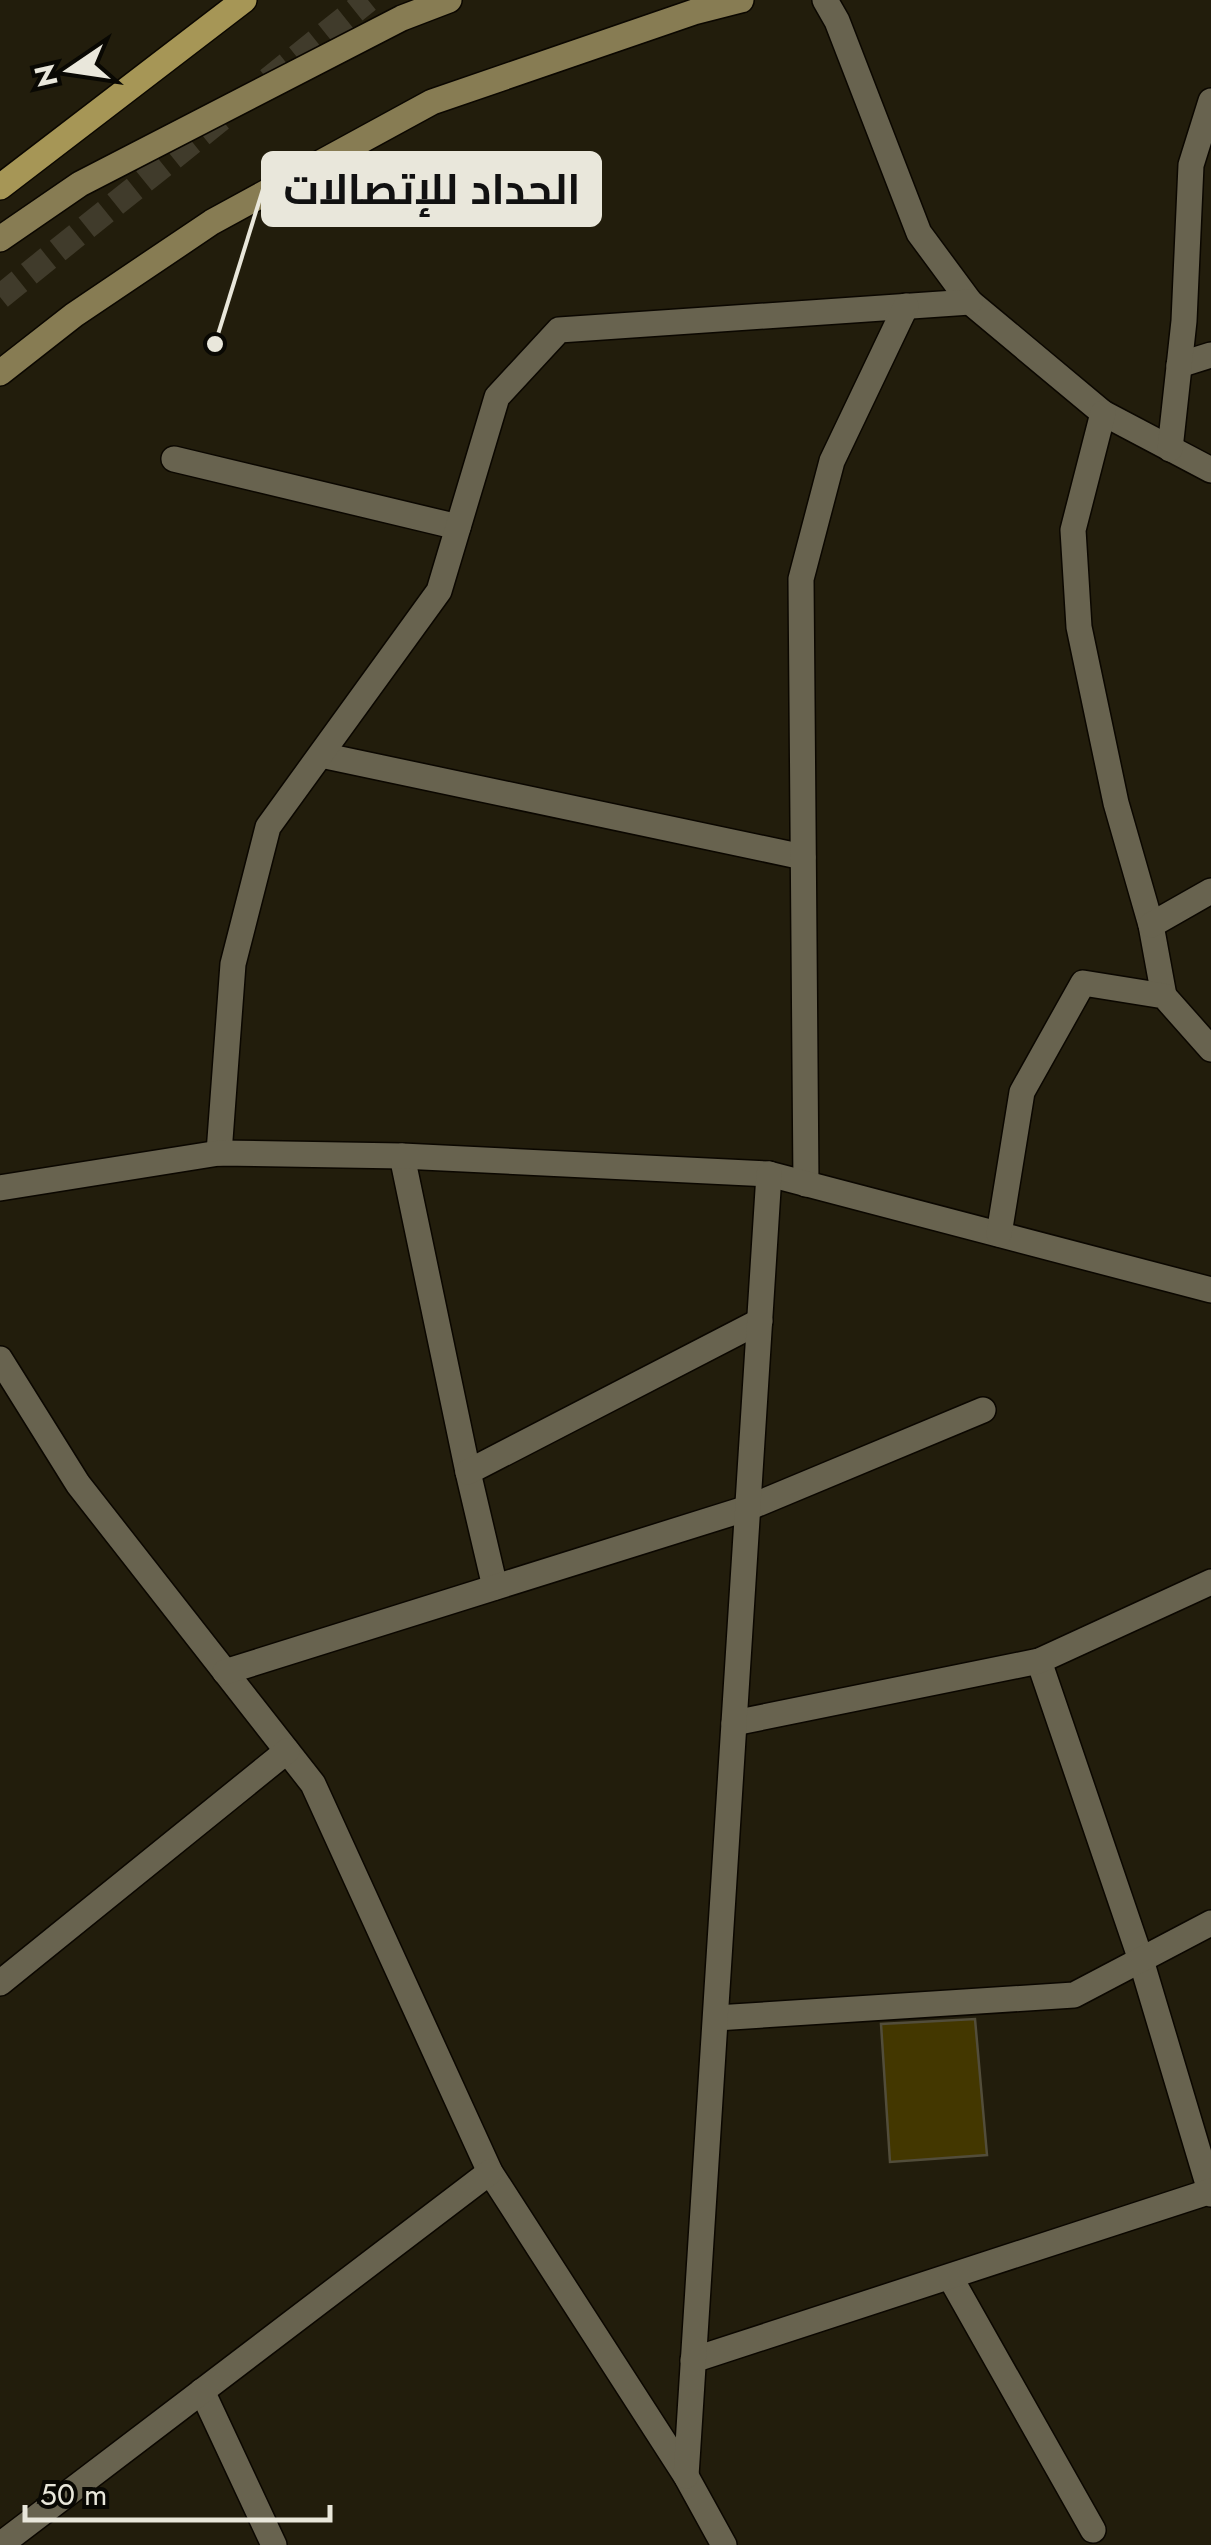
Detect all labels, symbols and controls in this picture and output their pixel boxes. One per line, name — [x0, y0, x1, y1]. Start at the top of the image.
north arrow — [20, 20, 120, 120]
text: N — [24, 60, 69, 91]
callout: الحداد للإتصالات — [263, 153, 600, 225]
text: الحداد للإتصالات — [284, 159, 580, 220]
scale bar — [25, 2460, 330, 2522]
text: 50 m — [40, 2473, 107, 2516]

